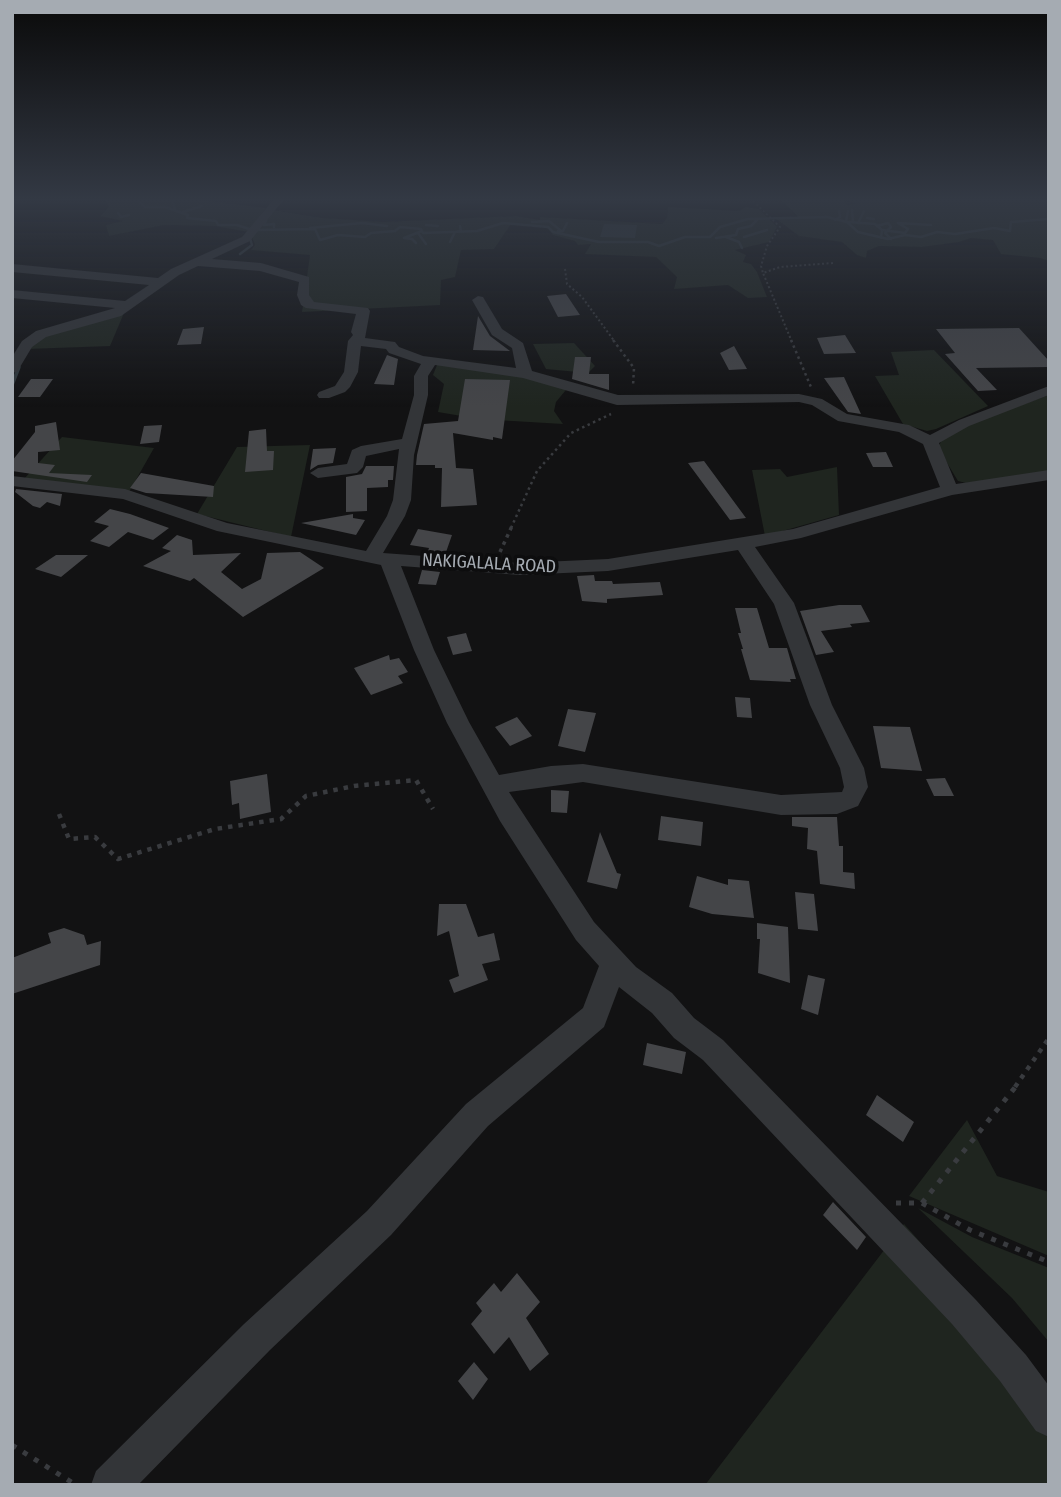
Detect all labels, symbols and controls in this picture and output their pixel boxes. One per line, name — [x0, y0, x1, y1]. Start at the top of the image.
street label: NAKIGALALA ROAD — [421, 550, 557, 578]

